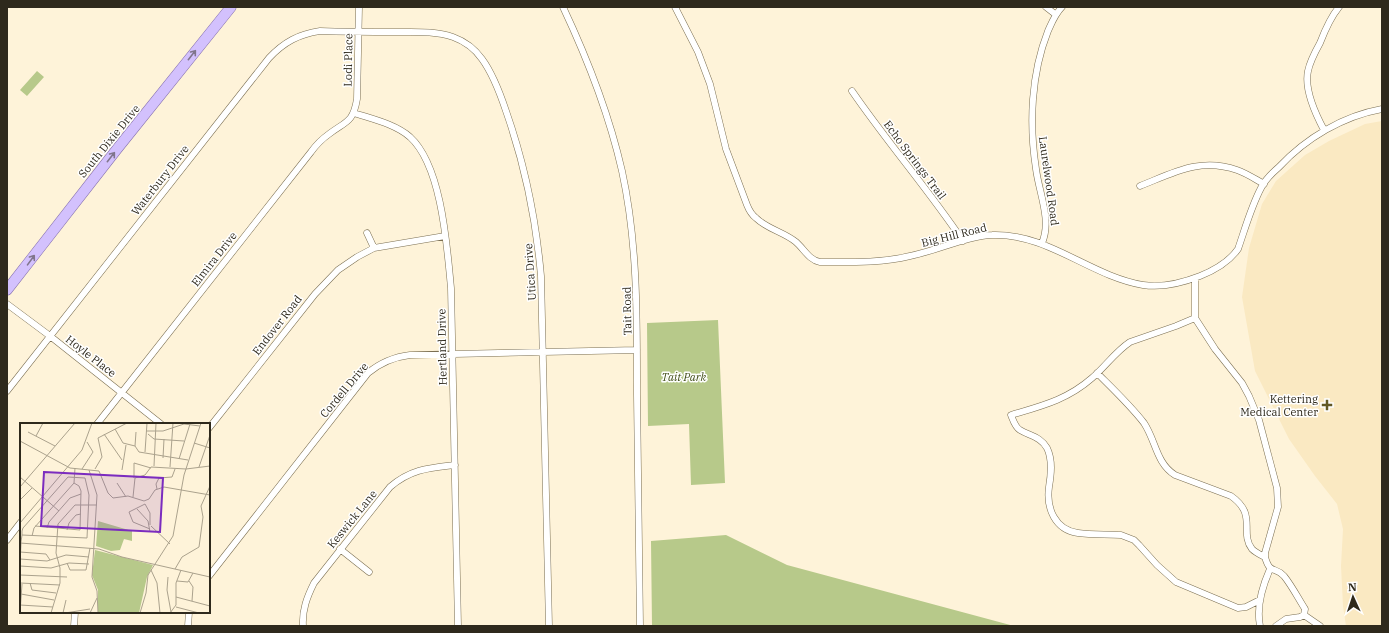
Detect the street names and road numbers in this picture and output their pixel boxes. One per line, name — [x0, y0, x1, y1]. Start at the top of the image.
street label: Lodi Place — [341, 33, 355, 87]
street label: South Dixie Drive — [75, 102, 143, 180]
street label: Echo Springs Trail — [881, 118, 949, 202]
street label: Laurelwood Road — [1036, 135, 1062, 227]
street label: Waterbury Drive — [128, 142, 192, 218]
street label: Big Hill Road — [920, 220, 988, 250]
street label: Elmira Drive — [188, 229, 240, 289]
street label: Utica Drive — [521, 243, 539, 301]
street label: Tait Road — [620, 286, 634, 336]
street label: Endover Road — [249, 292, 305, 358]
street label: Hertland Drive — [434, 308, 450, 385]
street label: Hoyle Place — [63, 332, 119, 380]
street label: Cordell Drive — [317, 360, 371, 420]
street label: Keswick Lane — [324, 487, 380, 551]

